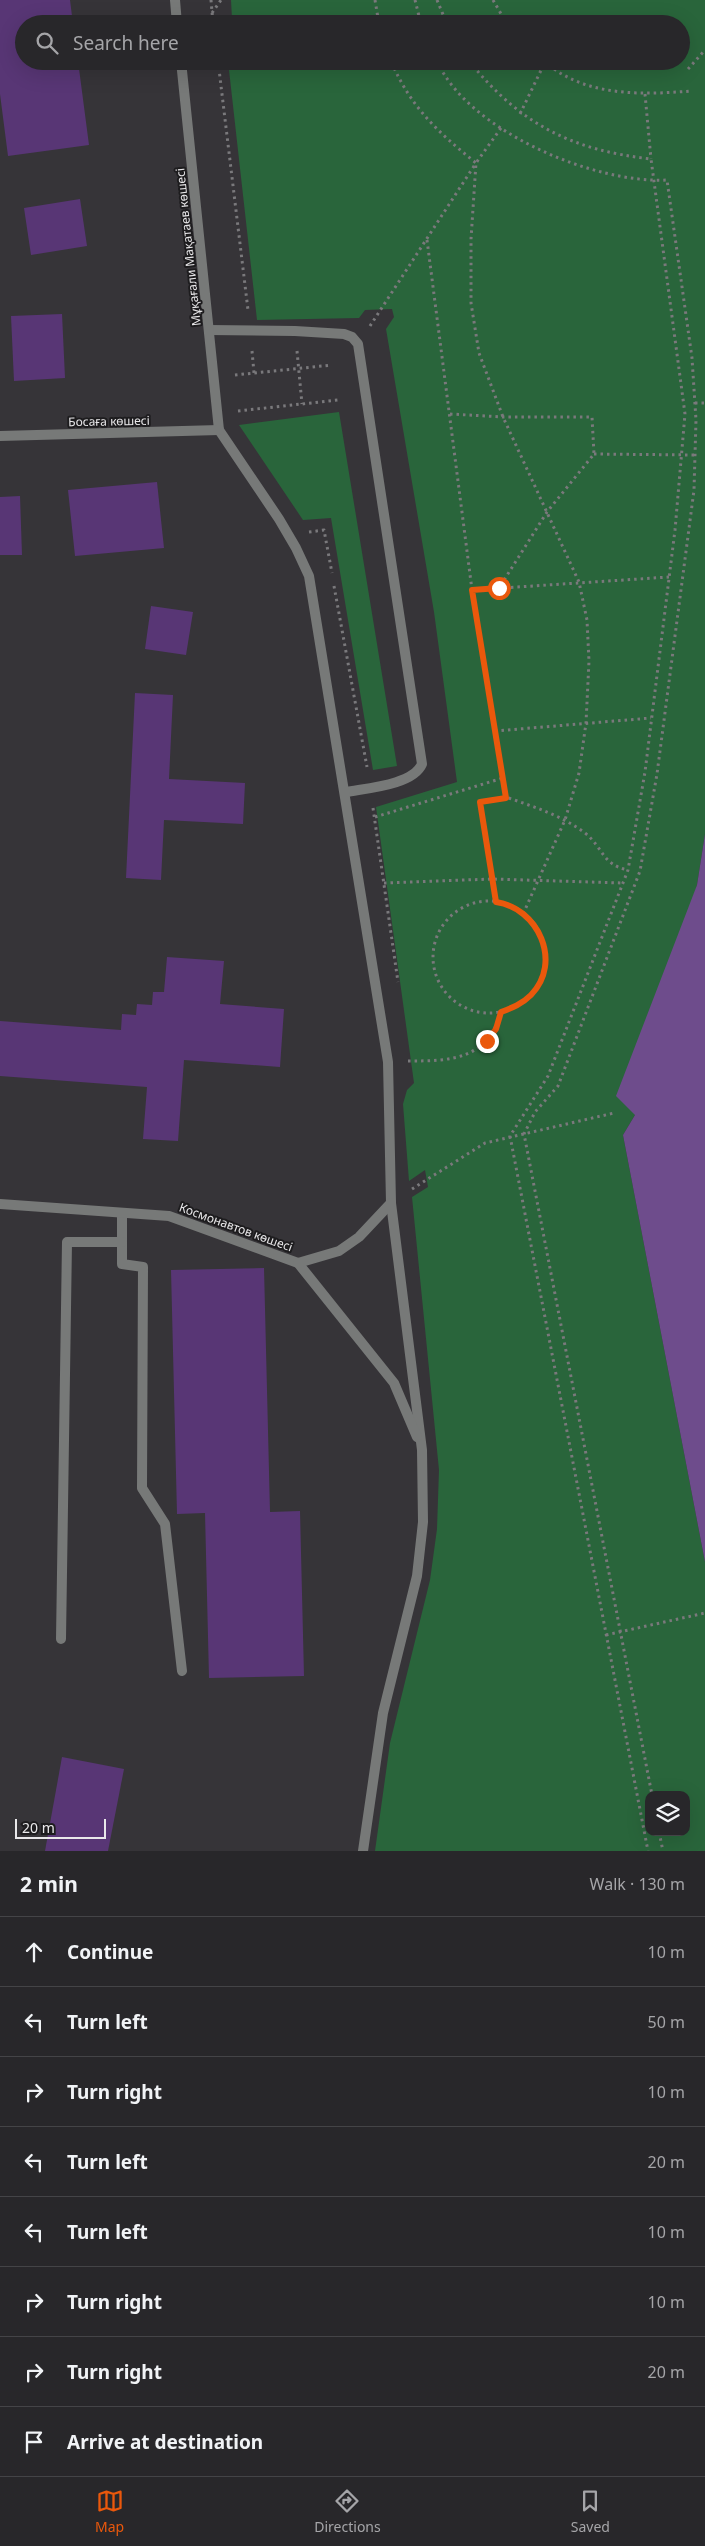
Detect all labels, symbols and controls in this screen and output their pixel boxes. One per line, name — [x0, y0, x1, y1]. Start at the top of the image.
search box — [15, 15, 690, 70]
icon: search — [33, 29, 61, 57]
text: Search here — [73, 30, 179, 56]
street label: Мұқағали Мақатаев көшесі — [171, 167, 205, 327]
street label: Босаға көшесі — [68, 412, 150, 430]
route start — [488, 577, 511, 600]
route end — [476, 1030, 499, 1053]
street label: Космонавтов көшесі — [177, 1199, 295, 1255]
map controls — [645, 1791, 690, 1836]
button: layers — [645, 1791, 690, 1836]
scale bar — [15, 1816, 106, 1839]
text: 20 m — [22, 1818, 55, 1837]
text: 2 min — [20, 1870, 78, 1898]
text: Walk · 130 m — [590, 1873, 685, 1895]
icon: ahead — [20, 1938, 48, 1966]
text: Continue — [67, 1939, 153, 1965]
text: 10 m — [648, 1941, 685, 1963]
icon: left — [20, 2008, 48, 2036]
text: Turn left — [67, 2009, 148, 2035]
text: 50 m — [648, 2011, 685, 2033]
icon: right — [20, 2078, 48, 2106]
text: Turn right — [67, 2079, 162, 2105]
text: 10 m — [648, 2081, 685, 2103]
icon: left — [20, 2148, 48, 2176]
text: Turn left — [67, 2149, 148, 2175]
text: 20 m — [648, 2151, 685, 2173]
icon: left — [20, 2218, 48, 2246]
text: Turn left — [67, 2219, 148, 2245]
text: 10 m — [648, 2221, 685, 2243]
icon: right — [20, 2288, 48, 2316]
text: Turn right — [67, 2289, 162, 2315]
text: 10 m — [648, 2291, 685, 2313]
icon: right — [20, 2358, 48, 2386]
text: Turn right — [67, 2359, 162, 2385]
text: 20 m — [648, 2361, 685, 2383]
icon: arrive — [20, 2428, 48, 2456]
text: Arrive at destination — [67, 2429, 263, 2455]
tab: Map — [95, 2487, 124, 2536]
tab: Directions — [314, 2487, 381, 2536]
tab: Saved — [571, 2487, 610, 2536]

